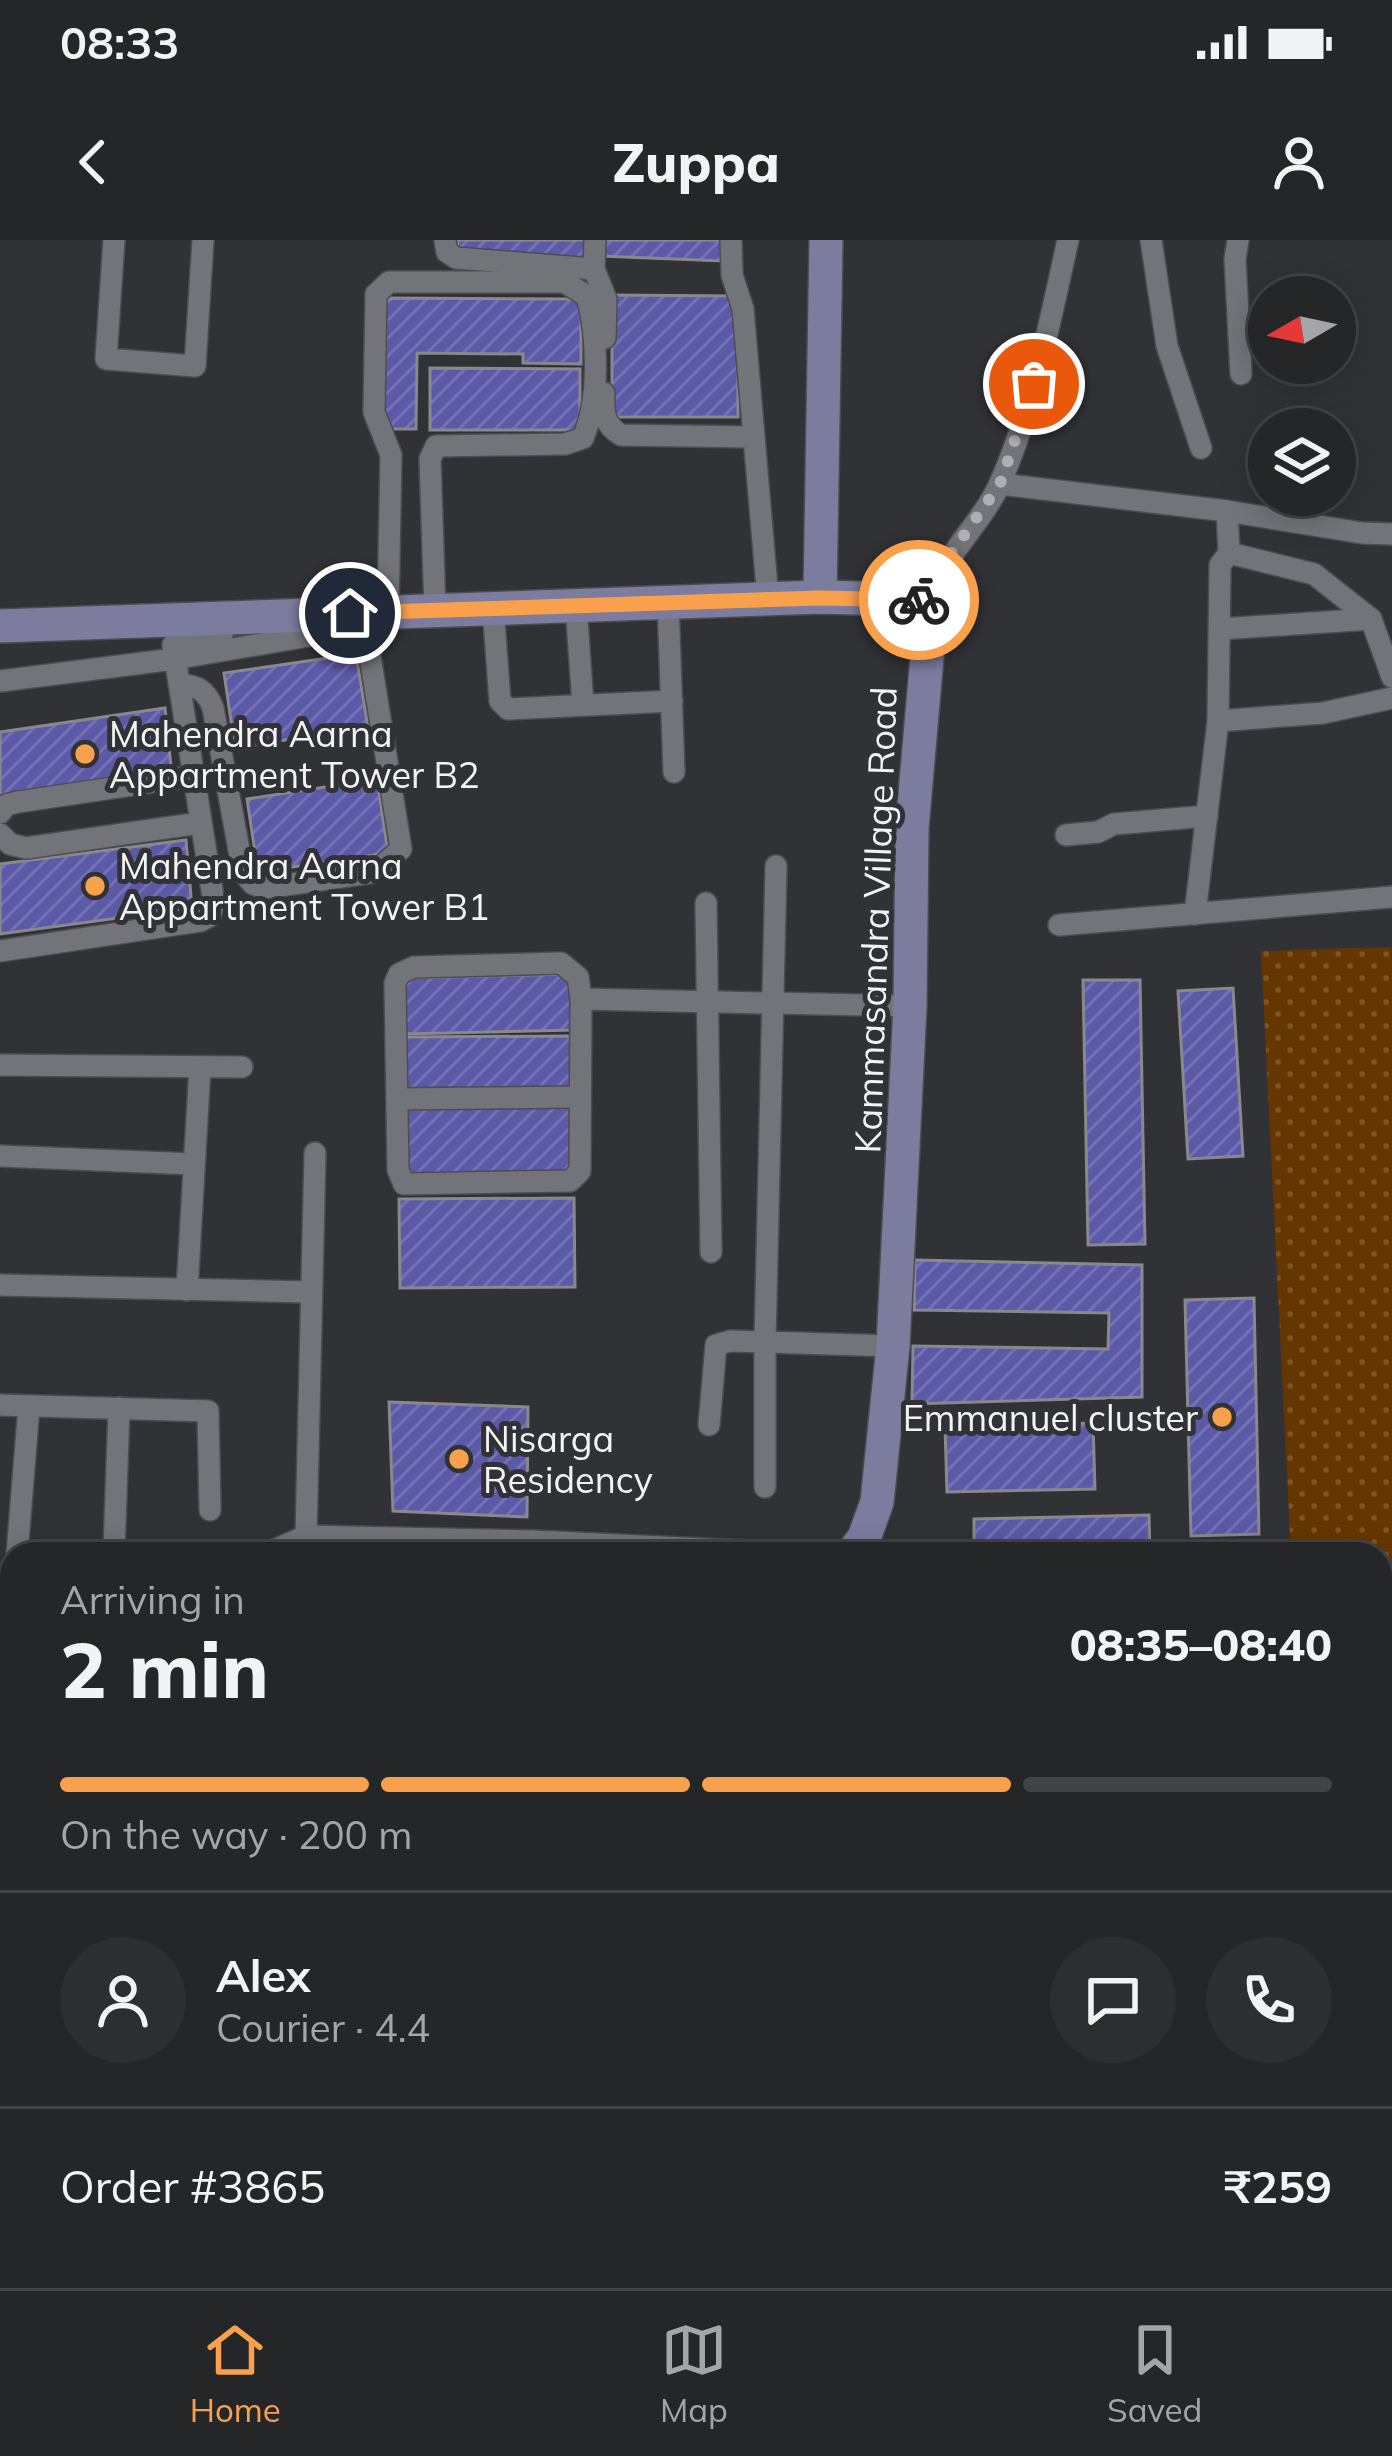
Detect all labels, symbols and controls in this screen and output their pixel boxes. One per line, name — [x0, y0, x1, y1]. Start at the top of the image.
text: 08:33 — [60, 14, 179, 70]
text: Zuppa — [612, 128, 780, 196]
icon: back — [60, 129, 126, 195]
icon: person — [1266, 129, 1332, 195]
north arrow — [1248, 276, 1356, 384]
map controls — [1248, 276, 1356, 516]
pin — [983, 333, 1085, 435]
icon: bag — [1001, 351, 1067, 417]
button: layers — [1248, 408, 1356, 516]
courier — [859, 540, 979, 660]
pin — [299, 562, 401, 664]
icon: bike — [886, 567, 952, 633]
icon: home — [317, 580, 383, 646]
street label: Kammasandra Village Road — [844, 686, 906, 1154]
place label: Mahendra Aarna Appartment Tower B2 — [109, 711, 480, 797]
marker: Mahendra Aarna Appartment Tower B2 — [72, 741, 98, 767]
place label: Mahendra Aarna Appartment Tower B1 — [119, 843, 490, 929]
marker: Mahendra Aarna Appartment Tower B1 — [82, 873, 108, 899]
place label: Emmanuel cluster — [903, 1395, 1198, 1440]
marker: Emmanuel cluster — [1209, 1404, 1235, 1430]
place label: Nisarga Residency — [483, 1416, 653, 1502]
marker: Nisarga Residency — [446, 1446, 472, 1472]
text: Arriving in — [60, 1575, 245, 1624]
text: 08:35–08:40 — [1070, 1616, 1332, 1672]
text: 2 min — [60, 1620, 269, 1718]
text: On the way · 200 m — [60, 1810, 412, 1859]
button: person — [60, 1937, 186, 2063]
button: chat — [1050, 1937, 1176, 2063]
button: phone — [1206, 1937, 1332, 2063]
text: Alex — [216, 1947, 311, 2003]
text: Courier · 4.4 — [216, 2003, 430, 2052]
text: Order #3865 — [60, 2158, 325, 2214]
text: ₹259 — [1224, 2158, 1332, 2214]
tab: Home — [190, 2317, 281, 2430]
tab: Map — [660, 2317, 728, 2430]
tab: Saved — [1107, 2317, 1202, 2430]

